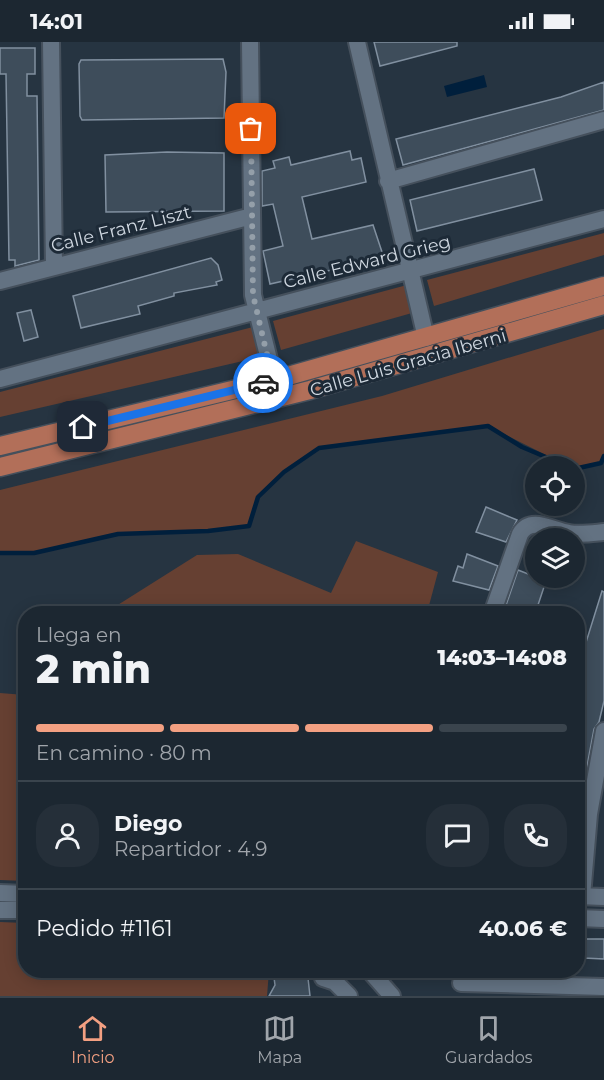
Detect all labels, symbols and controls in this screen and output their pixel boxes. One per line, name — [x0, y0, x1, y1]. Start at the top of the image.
text: 14:01 — [30, 8, 83, 35]
pin — [225, 103, 276, 154]
icon: bag — [234, 112, 267, 145]
street label: Calle Franz Liszt — [49, 201, 193, 257]
street label: Calle Edward Grieg — [281, 231, 453, 293]
street label: Calle Luis Gracia Iberni — [307, 324, 509, 402]
courier — [233, 353, 293, 413]
icon: car — [247, 367, 280, 400]
pin — [57, 401, 108, 452]
icon: home — [66, 410, 99, 443]
map controls — [525, 456, 585, 588]
button: locate — [525, 456, 585, 516]
button: layers — [525, 528, 585, 588]
text: Llega en — [36, 623, 122, 647]
text: 14:03–14:08 — [437, 644, 567, 671]
text: 2 min — [36, 645, 151, 693]
text: En camino · 80 m — [36, 741, 212, 765]
button: person — [36, 804, 99, 867]
button: chat — [426, 804, 489, 867]
button: phone — [504, 804, 567, 867]
text: Diego — [114, 810, 183, 837]
text: Repartidor · 4.9 — [114, 837, 267, 861]
text: Pedido #1161 — [36, 915, 173, 942]
text: 40.06 € — [479, 915, 567, 942]
tab: Inicio — [71, 1012, 115, 1067]
tab: Mapa — [257, 1012, 302, 1067]
tab: Guardados — [445, 1012, 533, 1067]

